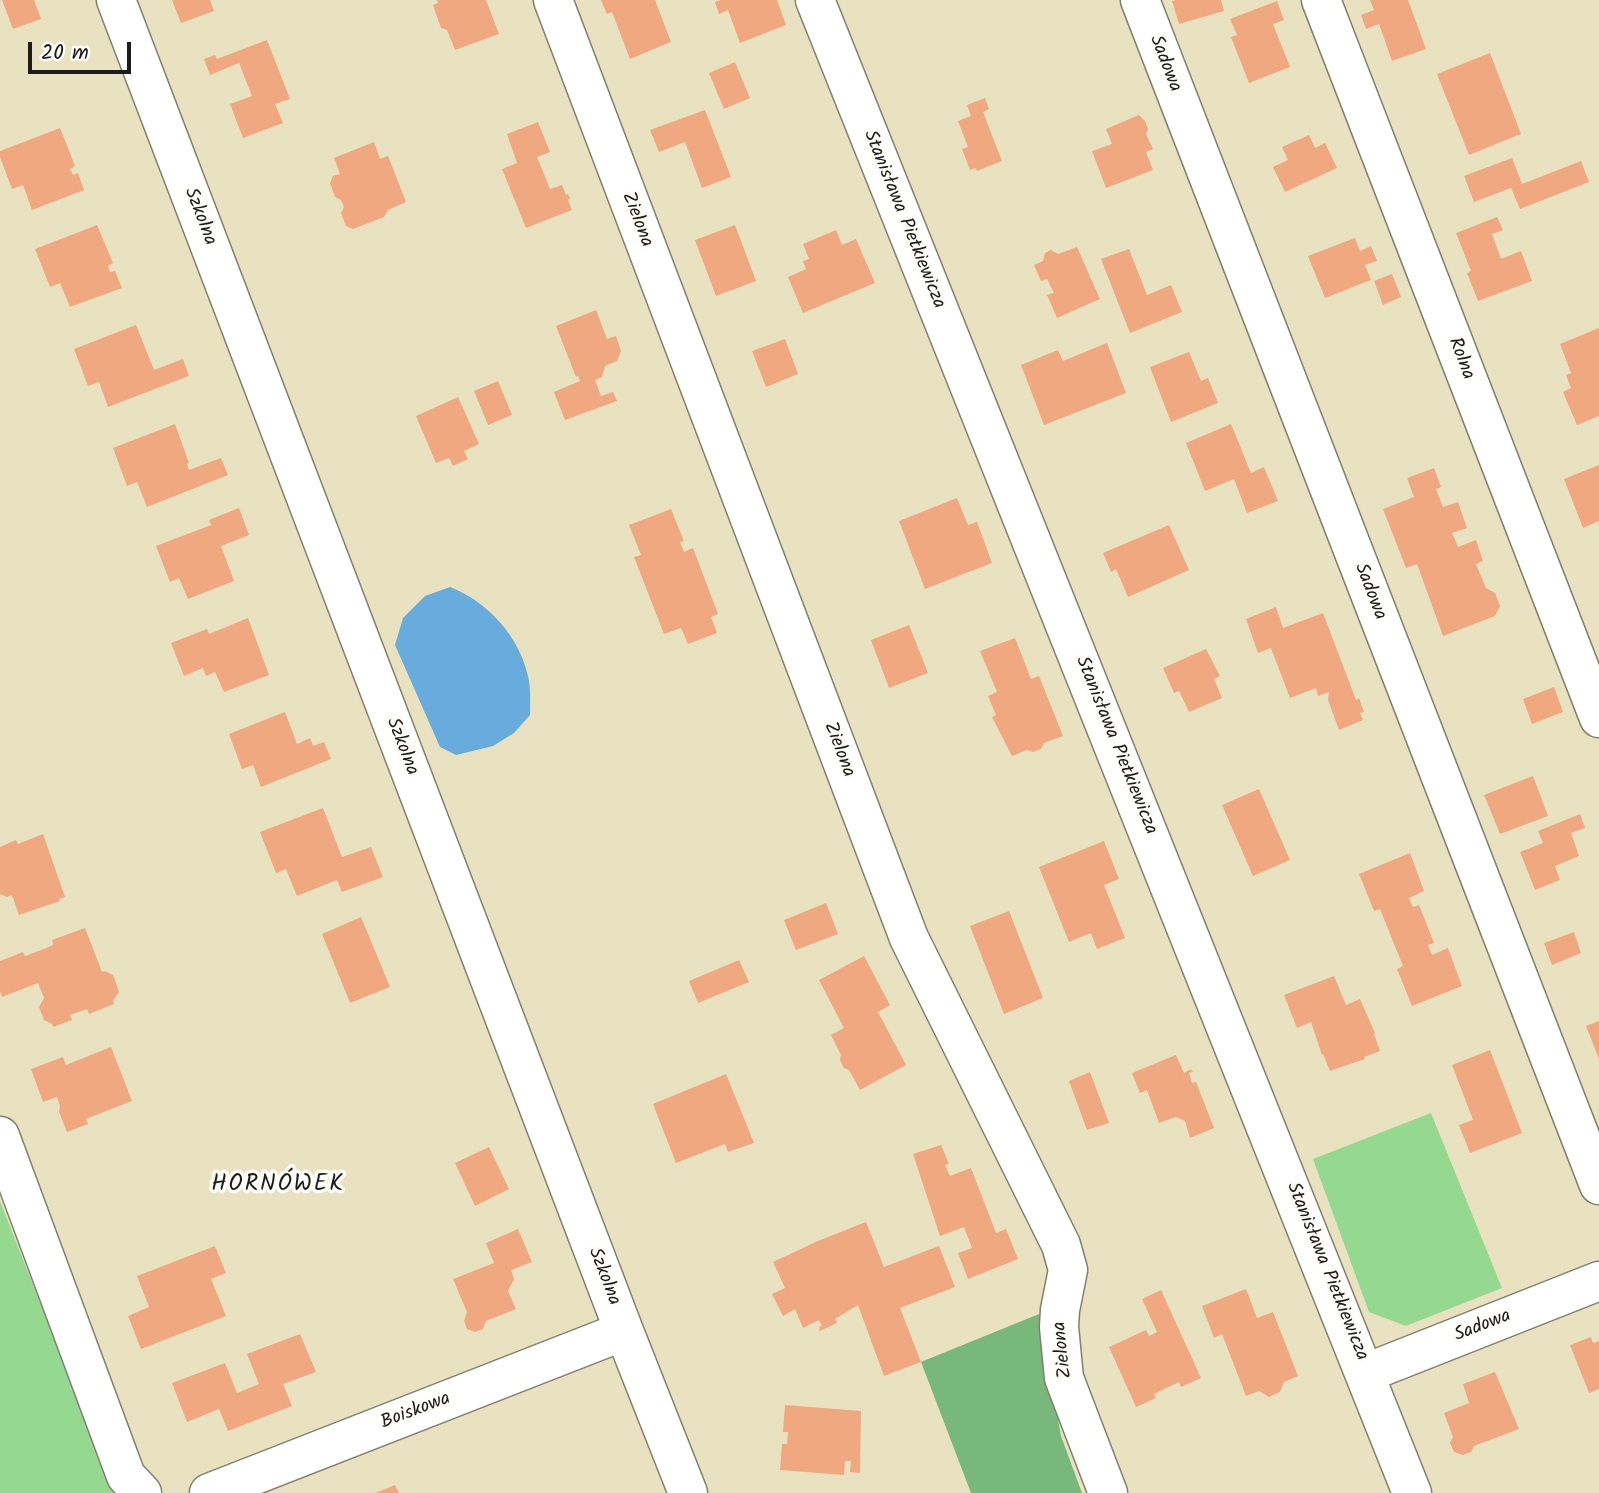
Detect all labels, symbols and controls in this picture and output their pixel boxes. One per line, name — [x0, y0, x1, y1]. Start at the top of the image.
scale bar — [32, 28, 135, 72]
street label: Sadowa — [1143, 32, 1185, 96]
text: 20 m — [41, 37, 89, 70]
street label: Stanisława Pietkiewicza — [857, 128, 949, 312]
street label: Szkolna — [178, 185, 220, 249]
street label: Zielona — [615, 189, 657, 251]
street label: Rolna — [1442, 335, 1478, 383]
street label: Sadowa — [1348, 560, 1390, 624]
street label: Stanisława Pietkiewicza — [1069, 654, 1161, 838]
street label: Szkolna — [380, 715, 422, 779]
street label: Zielona — [817, 719, 859, 781]
district label: HORNÓWEK — [212, 1172, 344, 1200]
street label: Stanisława Pietkiewicza — [1280, 1180, 1372, 1364]
street label: Szkolna — [582, 1245, 624, 1309]
street label: Sadowa — [1451, 1306, 1515, 1348]
street label: Zielona — [1050, 1320, 1078, 1380]
street label: Boiskowa — [378, 1388, 454, 1436]

